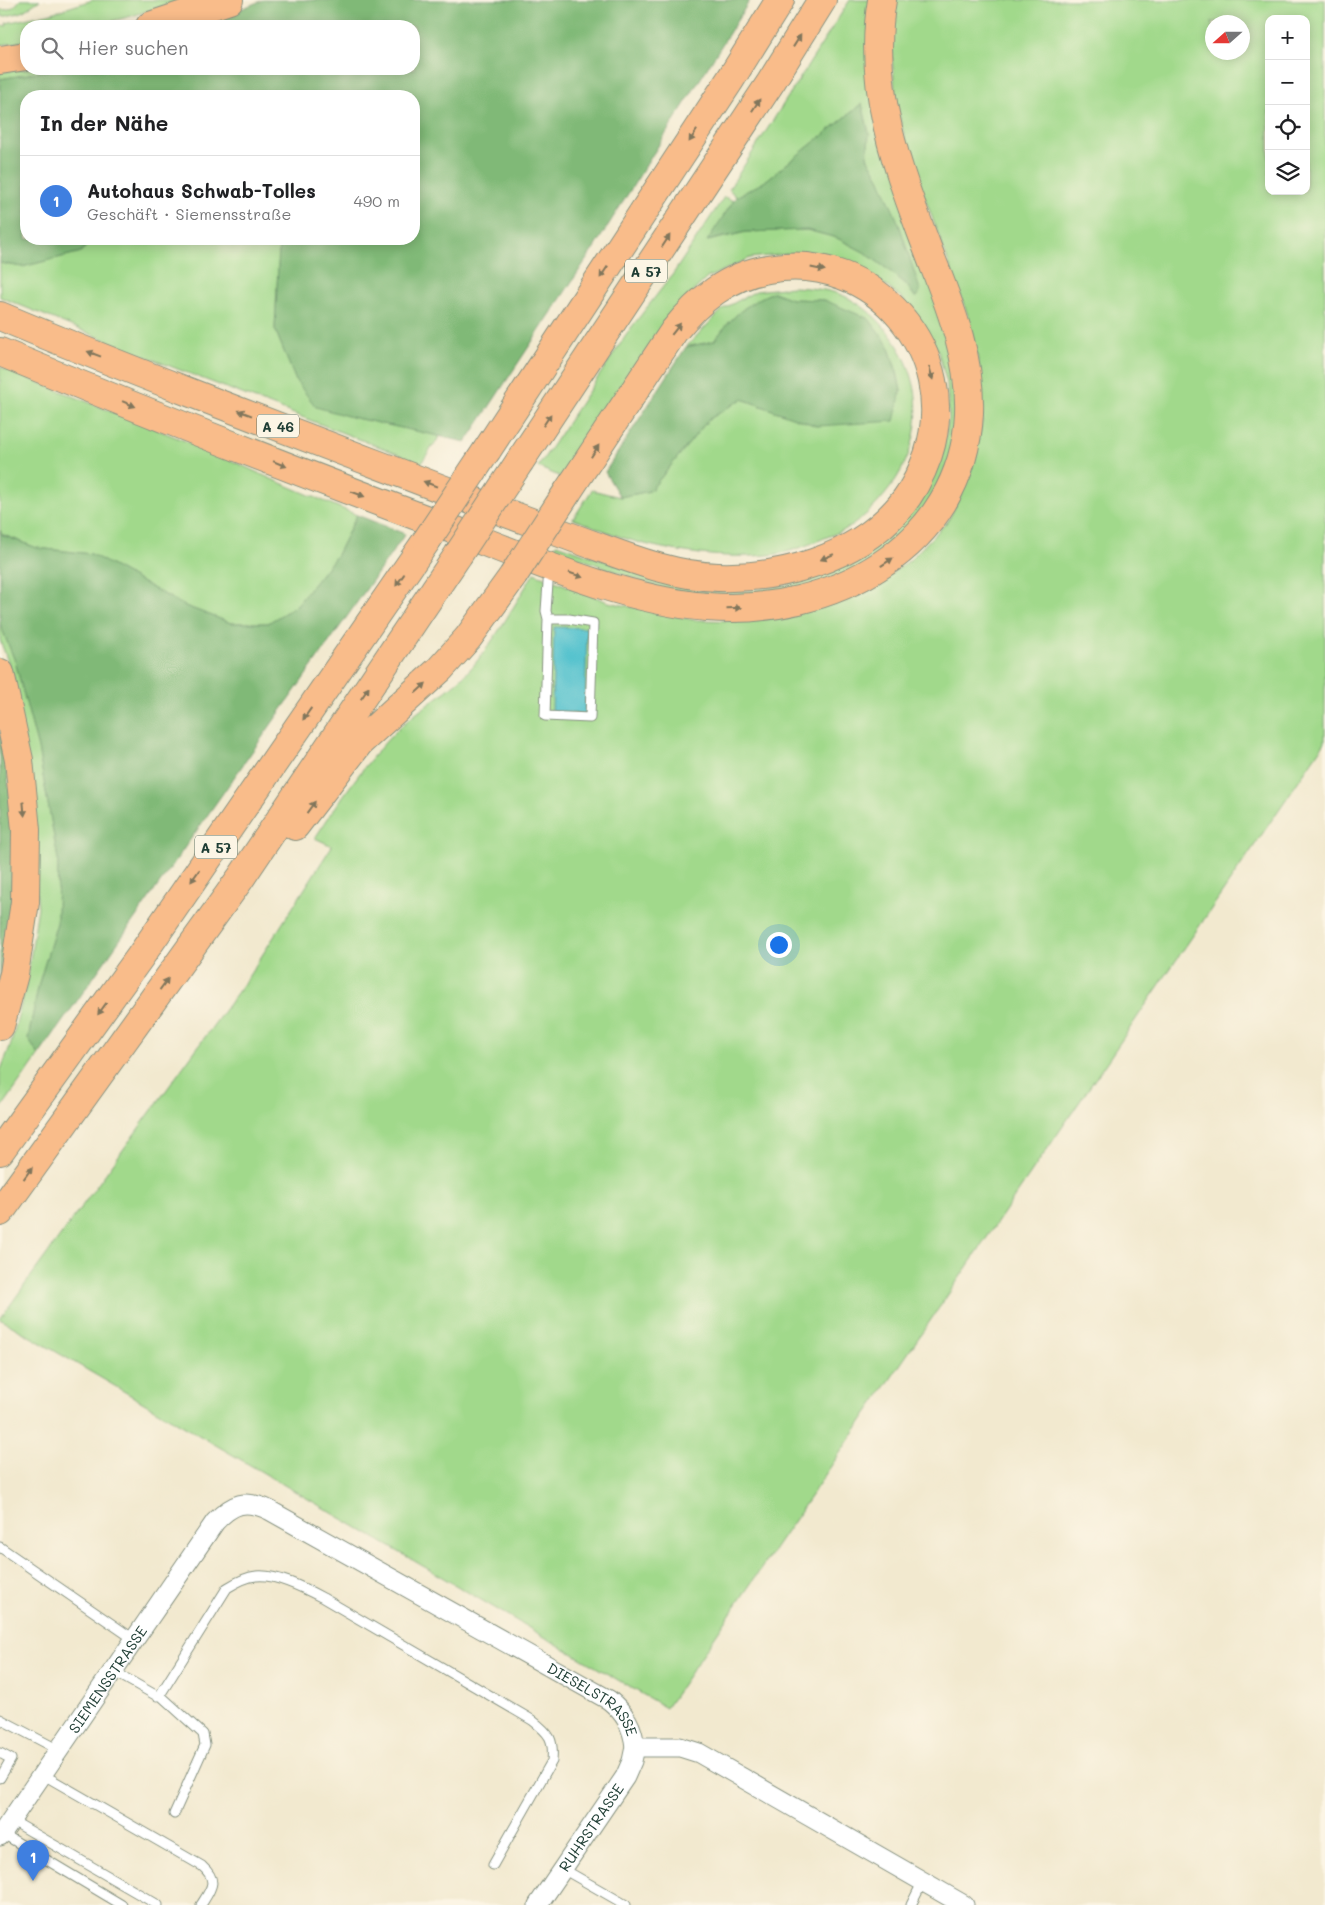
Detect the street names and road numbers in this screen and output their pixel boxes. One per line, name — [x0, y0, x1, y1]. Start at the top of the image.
road number: A 57 — [625, 260, 667, 282]
road number: A 46 — [257, 414, 299, 438]
road number: A 57 — [195, 836, 237, 859]
street label: SIEMENSSTRASSE — [63, 1621, 151, 1737]
street label: DIESELSTRASSE — [544, 1657, 643, 1739]
street label: RUHRSTRASSE — [554, 1779, 628, 1875]

